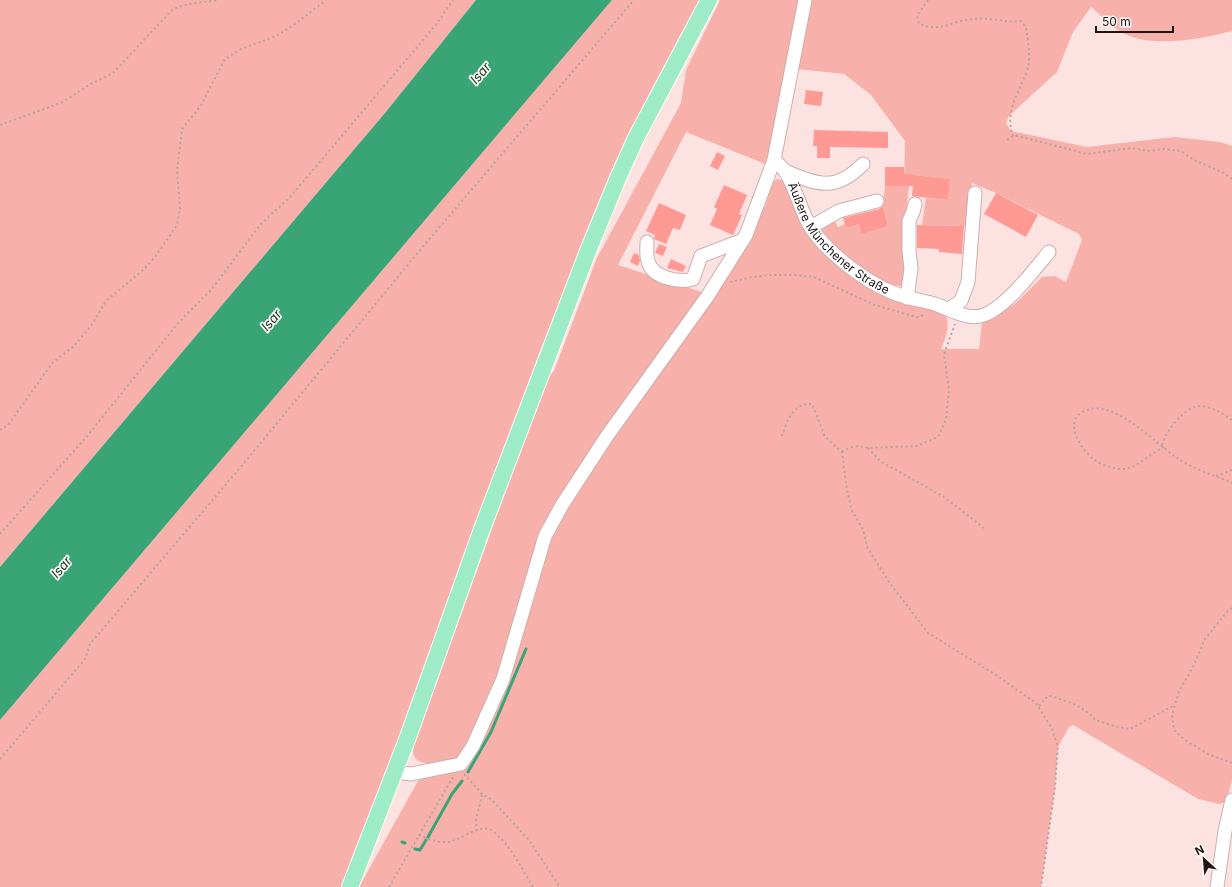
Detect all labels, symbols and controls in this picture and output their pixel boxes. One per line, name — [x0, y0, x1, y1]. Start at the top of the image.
scale bar — [1096, 8, 1173, 34]
text: 50 m — [1102, 14, 1131, 29]
water label: Isar — [466, 58, 494, 87]
street label: Äußere Münchener Straße — [785, 180, 892, 297]
water label: Isar — [257, 305, 285, 334]
water label: Isar — [47, 552, 75, 581]
north arrow — [1184, 839, 1224, 879]
text: N — [1193, 842, 1206, 858]

